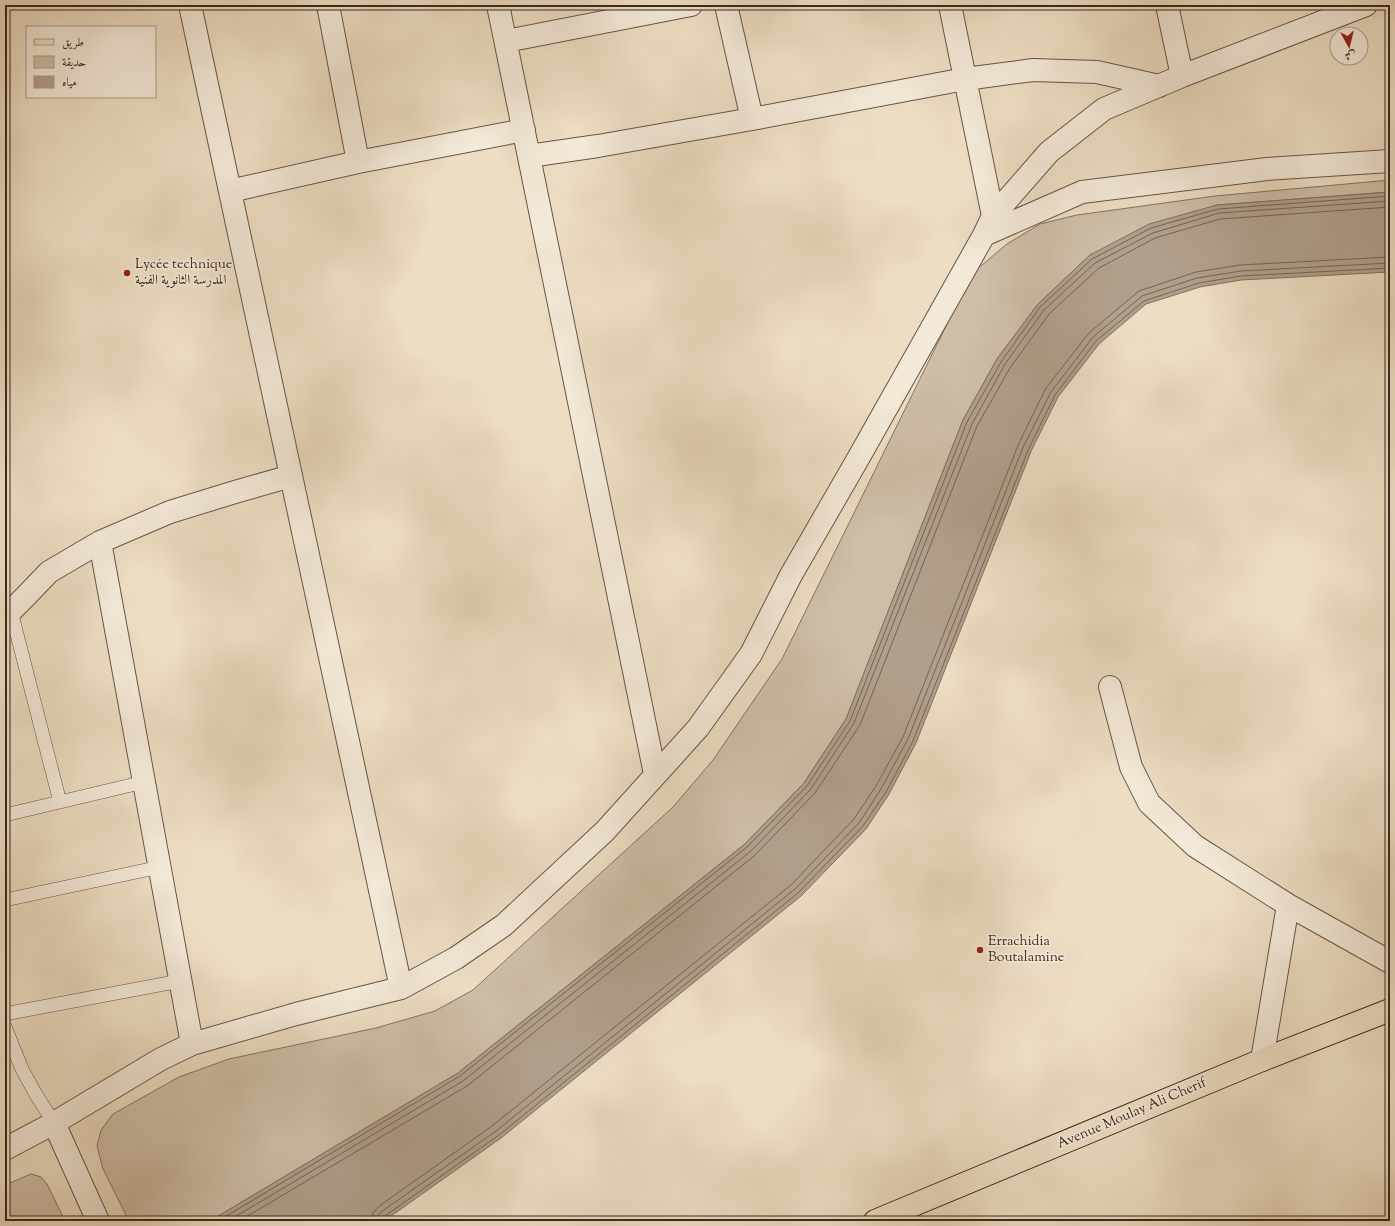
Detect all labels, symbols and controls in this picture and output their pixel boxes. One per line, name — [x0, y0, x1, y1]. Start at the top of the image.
legend — [26, 26, 156, 98]
north arrow — [1329, 26, 1369, 66]
text: طريق — [62, 34, 84, 52]
text: ش — [1344, 46, 1357, 64]
text: حديقة — [62, 54, 86, 72]
text: مياه — [62, 74, 77, 92]
place label: Lycée technique المدرسة الثانوية الفنية — [135, 255, 232, 291]
marker: Lycée technique المدرسة الثانوية الفنية — [122, 268, 132, 278]
place label: Errachidia Boutalamine — [988, 932, 1064, 968]
marker: Errachidia Boutalamine — [975, 945, 985, 955]
street label: Avenue Moulay Ali Cherif — [1054, 1073, 1211, 1155]

